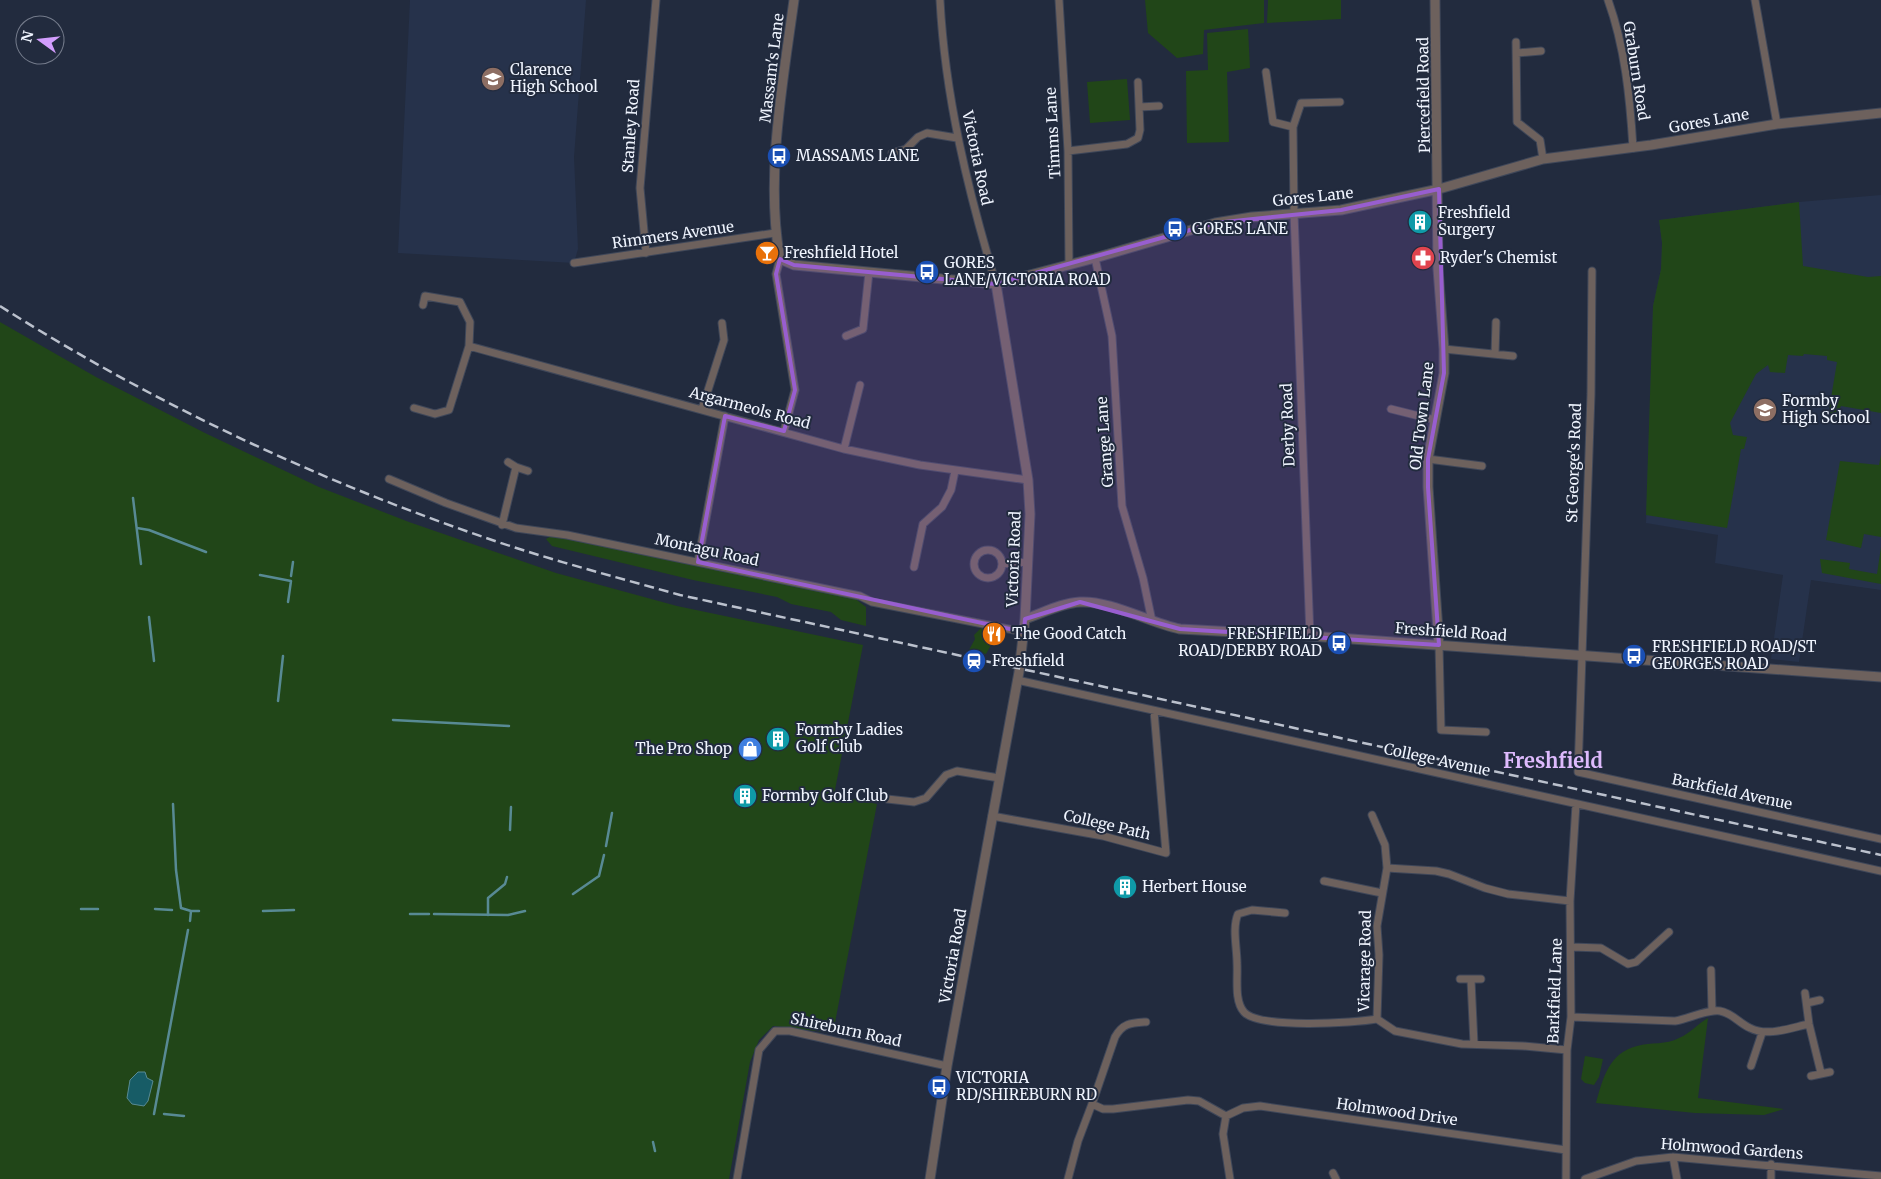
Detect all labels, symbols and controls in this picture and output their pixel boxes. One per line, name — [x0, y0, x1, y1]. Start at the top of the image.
street label: Massam's Lane — [755, 12, 788, 124]
north arrow — [15, 15, 65, 65]
street label: Graburn Road — [1619, 20, 1654, 122]
text: N — [17, 29, 38, 44]
street label: Piercefield Road — [1413, 37, 1434, 153]
place label: Clarence High School — [510, 60, 598, 96]
school or university icon: Clarence High School — [480, 66, 506, 92]
street label: Stanley Road — [618, 78, 643, 173]
street label: Timms Lane — [1041, 87, 1064, 179]
street label: Gores Lane — [1668, 104, 1750, 137]
street label: Victoria Road — [958, 108, 997, 207]
bus stop icon: MASSAMS LANE — [766, 143, 792, 169]
place label: MASSAMS LANE — [796, 146, 920, 165]
street label: Gores Lane — [1272, 183, 1354, 210]
place label: Freshfield Surgery — [1438, 203, 1510, 239]
building icon: Freshfield Surgery — [1407, 209, 1433, 235]
bus stop icon: GORES LANE — [1162, 216, 1188, 242]
street label: Rimmers Avenue — [611, 217, 735, 252]
place label: GORES LANE — [1192, 219, 1288, 238]
bar icon: Freshfield Hotel — [754, 240, 780, 266]
place label: Freshfield Hotel — [784, 243, 899, 262]
pharmacy icon: Ryder's Chemist — [1410, 245, 1436, 271]
place label: Ryder's Chemist — [1440, 248, 1557, 267]
place label: GORES LANE/VICTORIA ROAD — [944, 253, 1110, 289]
bus stop icon: GORES LANE/VICTORIA ROAD — [914, 259, 940, 285]
street label: Old Town Lane — [1405, 361, 1438, 471]
street label: Argarmeols Road — [687, 382, 813, 433]
street label: Derby Road — [1277, 383, 1298, 467]
place label: Formby High School — [1782, 391, 1870, 427]
street label: Grange Lane — [1092, 396, 1117, 488]
school or university icon: Formby High School — [1752, 397, 1778, 423]
street label: St George's Road — [1562, 403, 1585, 523]
street label: Victoria Road — [1002, 511, 1025, 608]
street label: Montagu Road — [653, 529, 761, 570]
street label: Freshfield Road — [1394, 618, 1508, 645]
restaurant icon: The Good Catch — [981, 621, 1007, 647]
place label: The Good Catch — [1012, 624, 1127, 643]
place label: FRESHFIELD ROAD/DERBY ROAD — [1178, 624, 1322, 660]
bus stop icon: FRESHFIELD ROAD/DERBY ROAD — [1326, 630, 1352, 656]
place label: FRESHFIELD ROAD/ST GEORGES ROAD — [1652, 637, 1817, 673]
bus stop icon: FRESHFIELD ROAD/ST GEORGES ROAD — [1621, 643, 1647, 669]
station icon: Freshfield — [961, 648, 987, 674]
place label: Freshfield — [992, 651, 1064, 670]
place label: Formby Ladies Golf Club — [796, 720, 903, 756]
building icon: Formby Ladies Golf Club — [765, 726, 791, 752]
shop icon: The Pro Shop — [737, 736, 763, 762]
place label: The Pro Shop — [635, 739, 732, 758]
street label: College Avenue — [1382, 739, 1492, 780]
district label: Freshfield — [1503, 748, 1603, 773]
street label: Barkfield Avenue — [1670, 769, 1794, 814]
building icon: Formby Golf Club — [732, 783, 758, 809]
place label: Formby Golf Club — [762, 786, 888, 805]
street label: College Path — [1062, 805, 1153, 844]
building icon: Herbert House — [1112, 874, 1138, 900]
place label: Herbert House — [1142, 877, 1247, 896]
street label: Victoria Road — [935, 907, 970, 1006]
street label: Vicarage Road — [1354, 910, 1375, 1013]
street label: Barkfield Lane — [1543, 938, 1566, 1044]
street label: Shireburn Road — [789, 1008, 903, 1051]
place label: VICTORIA RD/SHIREBURN RD — [955, 1068, 1097, 1104]
bus stop icon: VICTORIA RD/SHIREBURN RD — [926, 1074, 952, 1100]
street label: Holmwood Drive — [1335, 1094, 1459, 1129]
street label: Holmwood Gardens — [1660, 1134, 1804, 1163]

